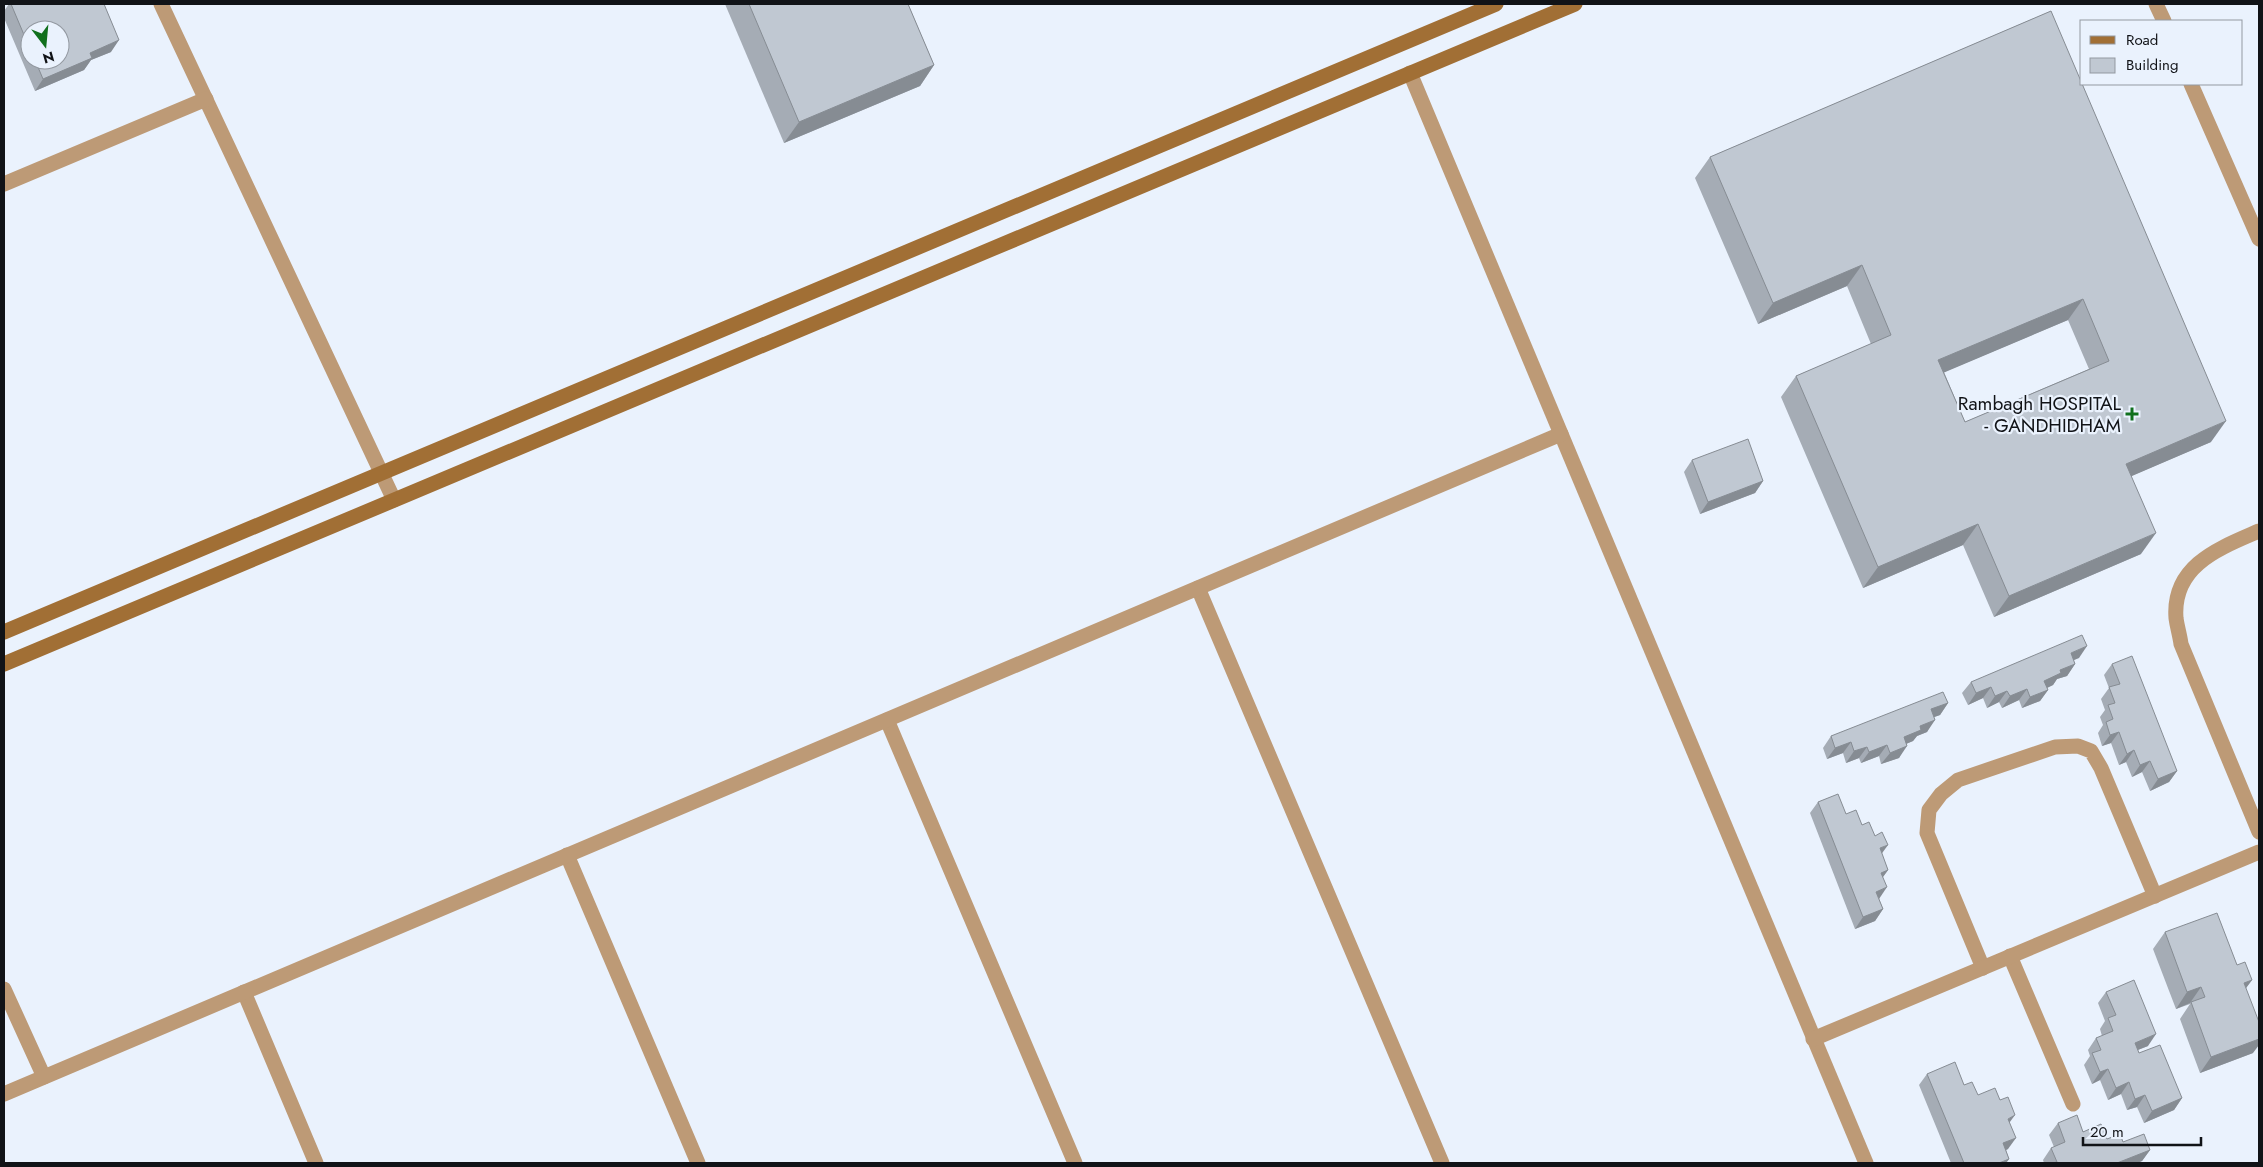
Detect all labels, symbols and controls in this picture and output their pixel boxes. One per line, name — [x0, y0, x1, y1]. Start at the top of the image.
north arrow — [20, 20, 70, 70]
legend — [2080, 20, 2243, 85]
text: Road — [2126, 29, 2158, 51]
text: N — [40, 46, 57, 69]
text: Building — [2126, 54, 2178, 76]
place label: Rambagh HOSPITAL - GANDHIDHAM — [1958, 390, 2121, 439]
marker: Rambagh HOSPITAL - GANDHIDHAM — [2125, 407, 2139, 421]
scale bar — [2083, 1114, 2200, 1146]
text: 20 m — [2090, 1121, 2124, 1143]

